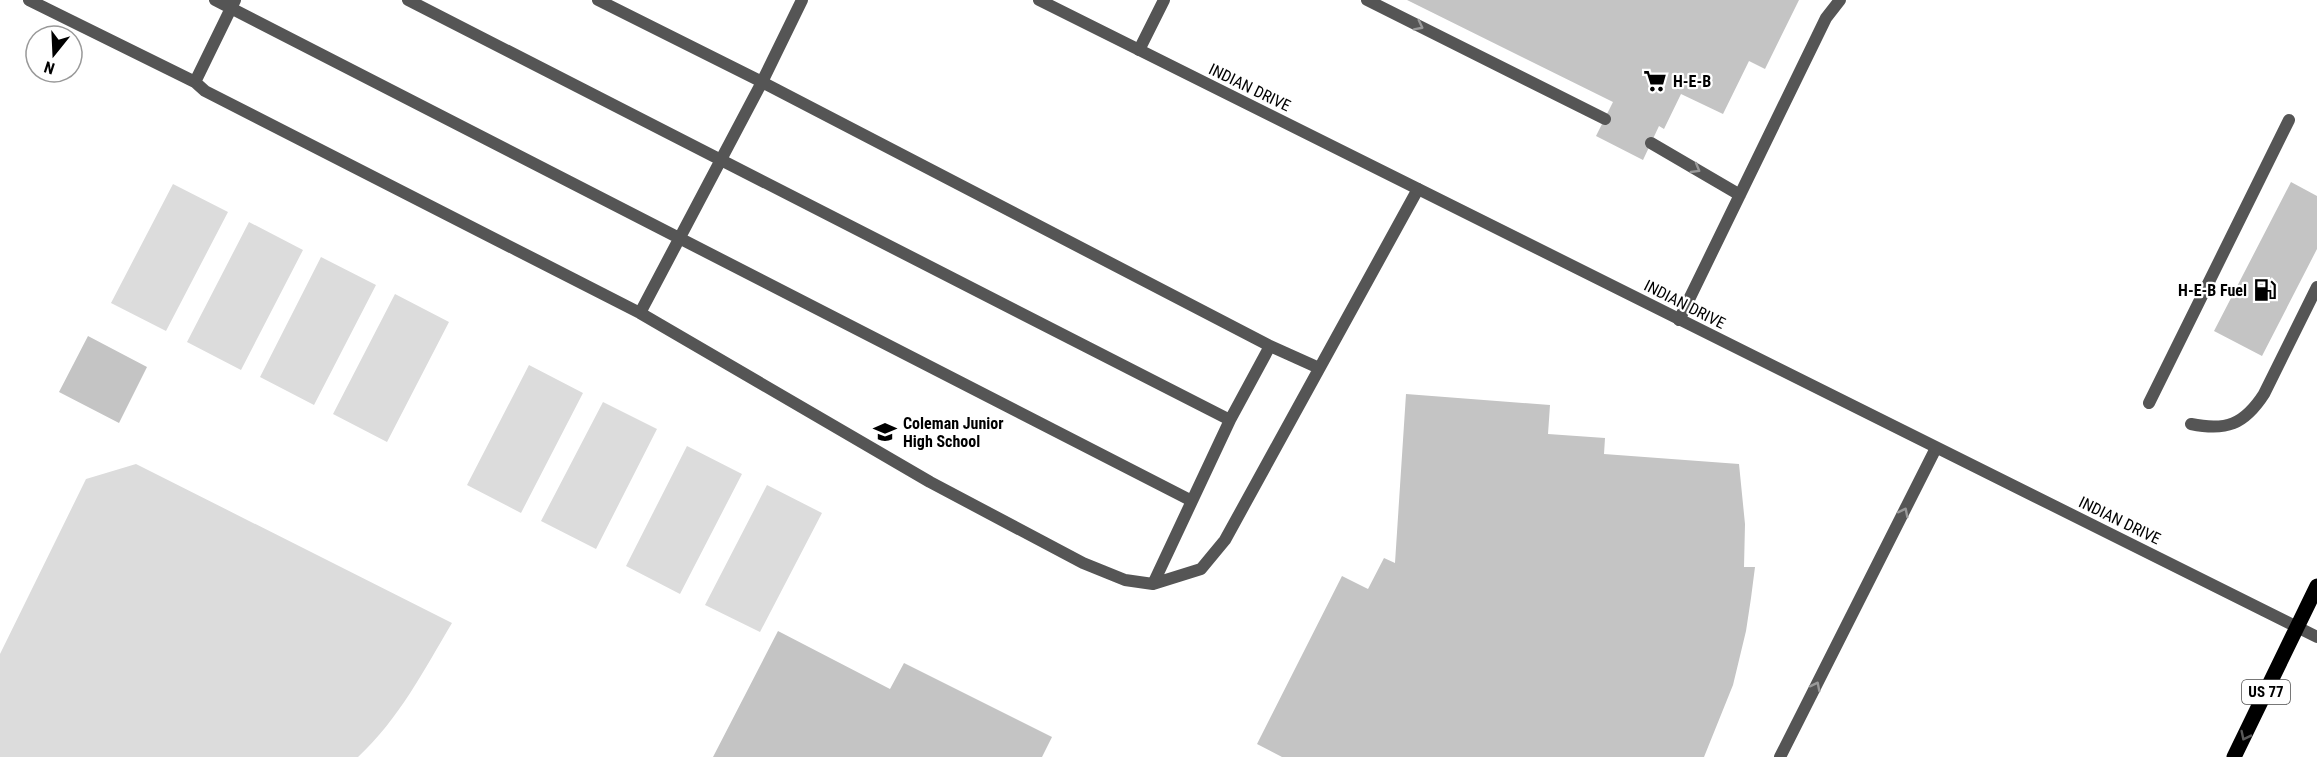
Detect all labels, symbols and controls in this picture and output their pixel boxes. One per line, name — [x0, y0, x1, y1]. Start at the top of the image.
one-way arrow — [1413, 19, 1424, 30]
north arrow — [24, 24, 84, 84]
text: N — [42, 57, 57, 78]
street label: INDIAN DRIVE — [1206, 60, 1294, 115]
supermarket icon: H-E-B — [1642, 68, 1668, 94]
place label: H-E-B — [1673, 72, 1711, 91]
one-way arrow — [1690, 161, 1700, 173]
street label: INDIAN DRIVE — [1641, 276, 1729, 333]
fuel station icon: H-E-B Fuel — [2252, 277, 2278, 303]
place label: H-E-B Fuel — [2178, 281, 2247, 300]
place label: Coleman Junior High School — [903, 414, 1004, 451]
school or university icon: Coleman Junior High School — [872, 419, 898, 445]
street label: INDIAN DRIVE — [2076, 493, 2164, 548]
one-way arrow — [1897, 508, 1908, 518]
road number: US 77 — [2242, 680, 2290, 704]
one-way arrow — [1809, 682, 1820, 692]
one-way arrow — [2240, 729, 2252, 740]

